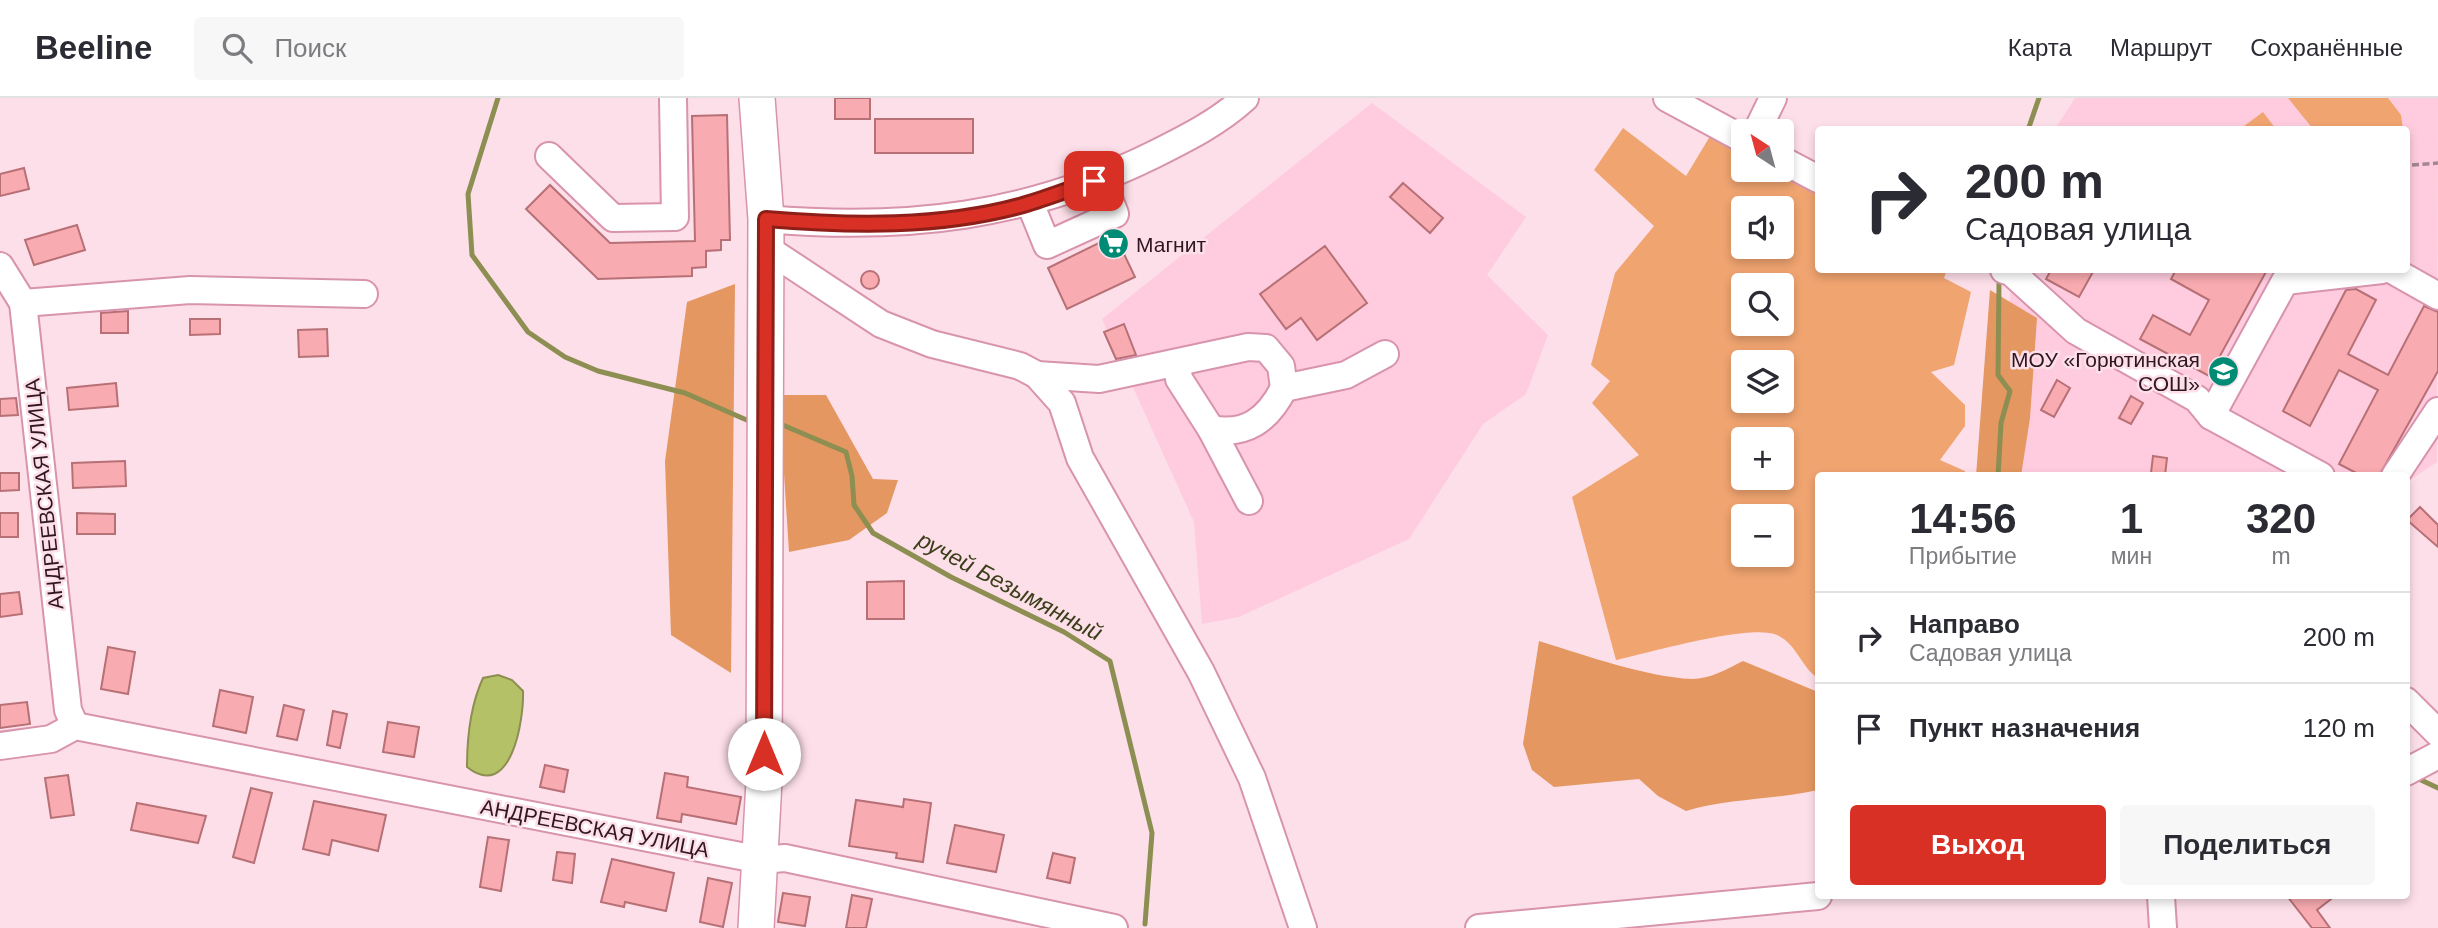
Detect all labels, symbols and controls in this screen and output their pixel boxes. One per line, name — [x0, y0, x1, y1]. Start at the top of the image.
search box — [194, 17, 684, 80]
text: Beeline — [35, 29, 152, 66]
icon: search — [218, 29, 256, 67]
text: Поиск — [274, 33, 346, 63]
text: Карта — [2008, 34, 2072, 61]
text: Маршрут — [2110, 34, 2212, 61]
text: Сохранённые — [2250, 34, 2403, 61]
north arrow — [1731, 119, 1794, 182]
map controls — [1731, 119, 1794, 567]
pin — [1064, 151, 1124, 211]
icon: right — [1850, 154, 1941, 245]
text: 200 m — [1965, 154, 2104, 208]
icon: arrive — [1075, 162, 1113, 200]
button: sound — [1731, 196, 1794, 259]
text: Садовая улица — [1965, 211, 2191, 247]
supermarket icon: Магнит — [1096, 227, 1130, 261]
place label: Магнит — [1136, 233, 1206, 256]
button: search — [1731, 273, 1794, 336]
place label: МОУ «Горютинская СОШ» — [2011, 348, 2200, 395]
button: layers — [1731, 350, 1794, 413]
school or university icon: МОУ «Горютинская СОШ» — [2206, 354, 2240, 388]
street label: АНДРЕЕВСКАЯ УЛИЦА — [20, 377, 68, 611]
button: + — [1731, 427, 1794, 490]
text: 14:56 — [1909, 495, 2017, 542]
text: 1 — [2120, 495, 2143, 542]
text: 320 — [2246, 495, 2316, 542]
button: − — [1731, 504, 1794, 567]
water label: ручей Безымянный — [912, 526, 1107, 646]
text: Прибытие — [1909, 543, 2017, 569]
text: мин — [2111, 543, 2152, 569]
text: m — [2271, 543, 2291, 569]
text: Направо — [1909, 609, 2020, 639]
icon: right — [1850, 619, 1888, 657]
text: 200 m — [2303, 622, 2375, 652]
text: Садовая улица — [1909, 640, 2072, 666]
icon: arrive — [1850, 710, 1888, 748]
text: Пункт назначения — [1909, 713, 2140, 743]
text: 120 m — [2303, 713, 2375, 743]
position arrow — [727, 717, 801, 791]
street label: АНДРЕЕВСКАЯ УЛИЦА — [479, 795, 711, 861]
button: Выход — [1850, 805, 2106, 885]
button: Поделиться — [2120, 805, 2375, 885]

